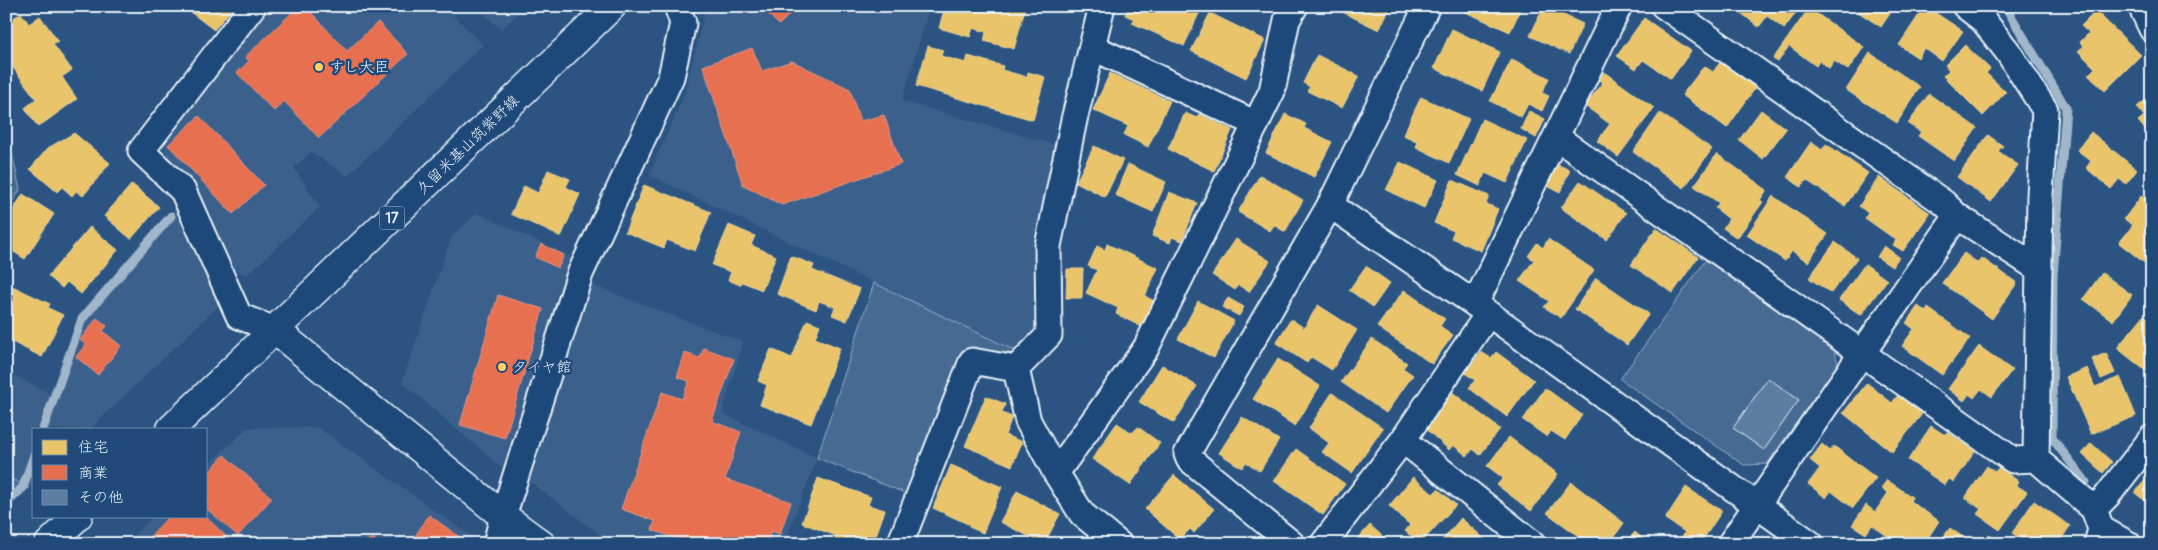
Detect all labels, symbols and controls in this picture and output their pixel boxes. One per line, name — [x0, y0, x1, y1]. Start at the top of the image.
place label: すし大臣 — [329, 58, 389, 77]
marker: すし大臣 — [313, 61, 325, 73]
street label: 久留米基山筑紫野線 — [413, 91, 523, 199]
road number: 17 — [380, 207, 404, 230]
place label: タイヤ館 — [512, 358, 571, 377]
marker: タイヤ館 — [496, 361, 508, 373]
legend — [32, 428, 208, 518]
text: 住宅 — [78, 438, 108, 457]
text: 商業 — [78, 464, 108, 483]
text: その他 — [78, 488, 123, 507]

